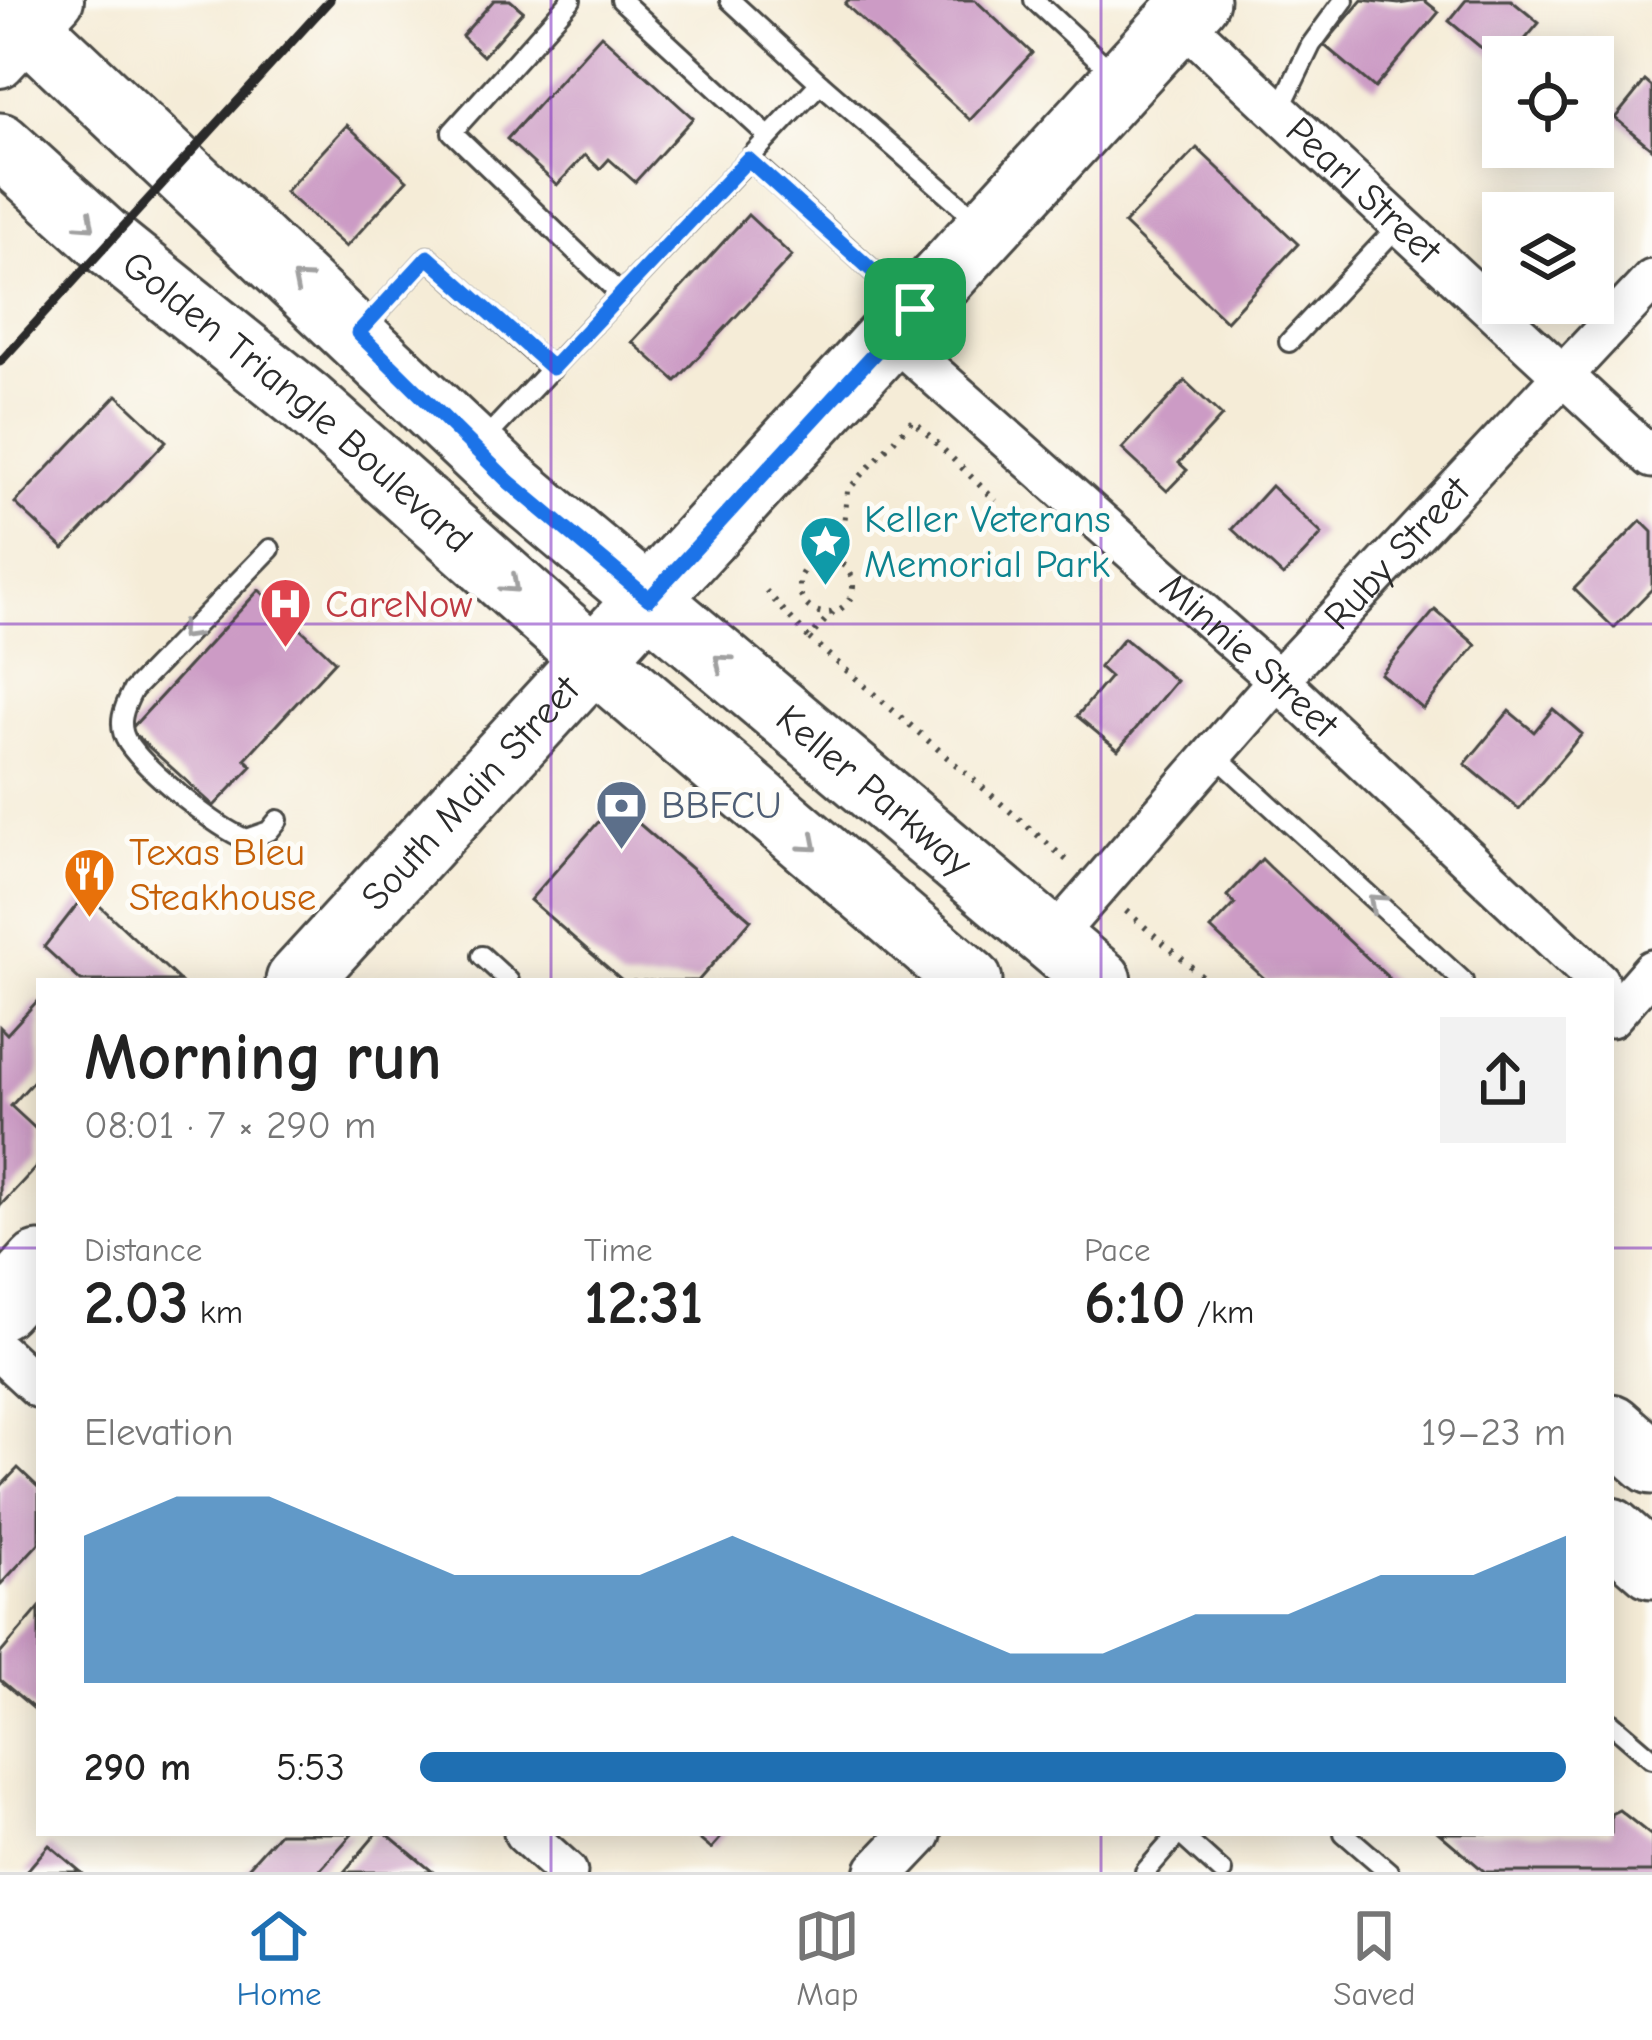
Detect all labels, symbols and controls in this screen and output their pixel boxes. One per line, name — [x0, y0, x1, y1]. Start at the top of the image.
map controls — [1482, 36, 1614, 324]
button: locate — [1482, 36, 1614, 168]
street label: Pearl Street — [1277, 108, 1452, 274]
button: layers — [1482, 192, 1614, 324]
one-way arrow — [73, 209, 94, 230]
street label: Golden Triangle Boulevard — [114, 241, 481, 562]
pin — [864, 258, 966, 360]
one-way arrow — [293, 274, 314, 295]
icon: arrive — [882, 276, 948, 342]
street label: Ruby Street — [1315, 466, 1480, 639]
place label: Keller Veterans Memorial Park — [864, 497, 1111, 587]
place icon: Keller Veterans Memorial Park — [797, 513, 853, 587]
street label: Minnie Street — [1151, 564, 1349, 748]
one-way arrow — [497, 571, 519, 592]
hospital icon: CareNow — [258, 576, 314, 650]
place label: CareNow — [325, 582, 473, 627]
one-way arrow — [180, 618, 202, 640]
one-way arrow — [714, 654, 736, 676]
street label: South Main Street — [352, 665, 590, 919]
street label: Keller Parkway — [767, 695, 981, 886]
bank icon: BBFCU — [594, 777, 650, 851]
place label: BBFCU — [661, 783, 782, 828]
place label: Texas Bleu Steakhouse — [129, 830, 316, 920]
one-way arrow — [796, 830, 818, 852]
restaurant icon: Texas Bleu Steakhouse — [62, 846, 118, 920]
one-way arrow — [1369, 895, 1390, 916]
button: share — [1440, 1017, 1566, 1143]
text: Morning run — [84, 1020, 442, 1096]
text: 08:01 · 7 × 290 m — [84, 1103, 376, 1148]
text: Distance — [84, 1231, 202, 1269]
text: Time — [584, 1231, 653, 1269]
text: Pace — [1084, 1231, 1151, 1269]
text: 2.03 — [84, 1269, 189, 1338]
text: 12:31 — [584, 1269, 703, 1338]
text: 6:10 — [1084, 1269, 1186, 1338]
text: km — [189, 1293, 243, 1331]
text: /km — [1186, 1293, 1254, 1331]
text: Elevation — [84, 1410, 233, 1455]
text: 19–23 m — [1421, 1410, 1566, 1455]
text: 290 m — [84, 1745, 191, 1790]
text: 5:53 — [276, 1745, 345, 1790]
tab: Home — [236, 1903, 322, 2013]
tab: Map — [794, 1903, 860, 2013]
tab: Saved — [1333, 1903, 1416, 2013]

